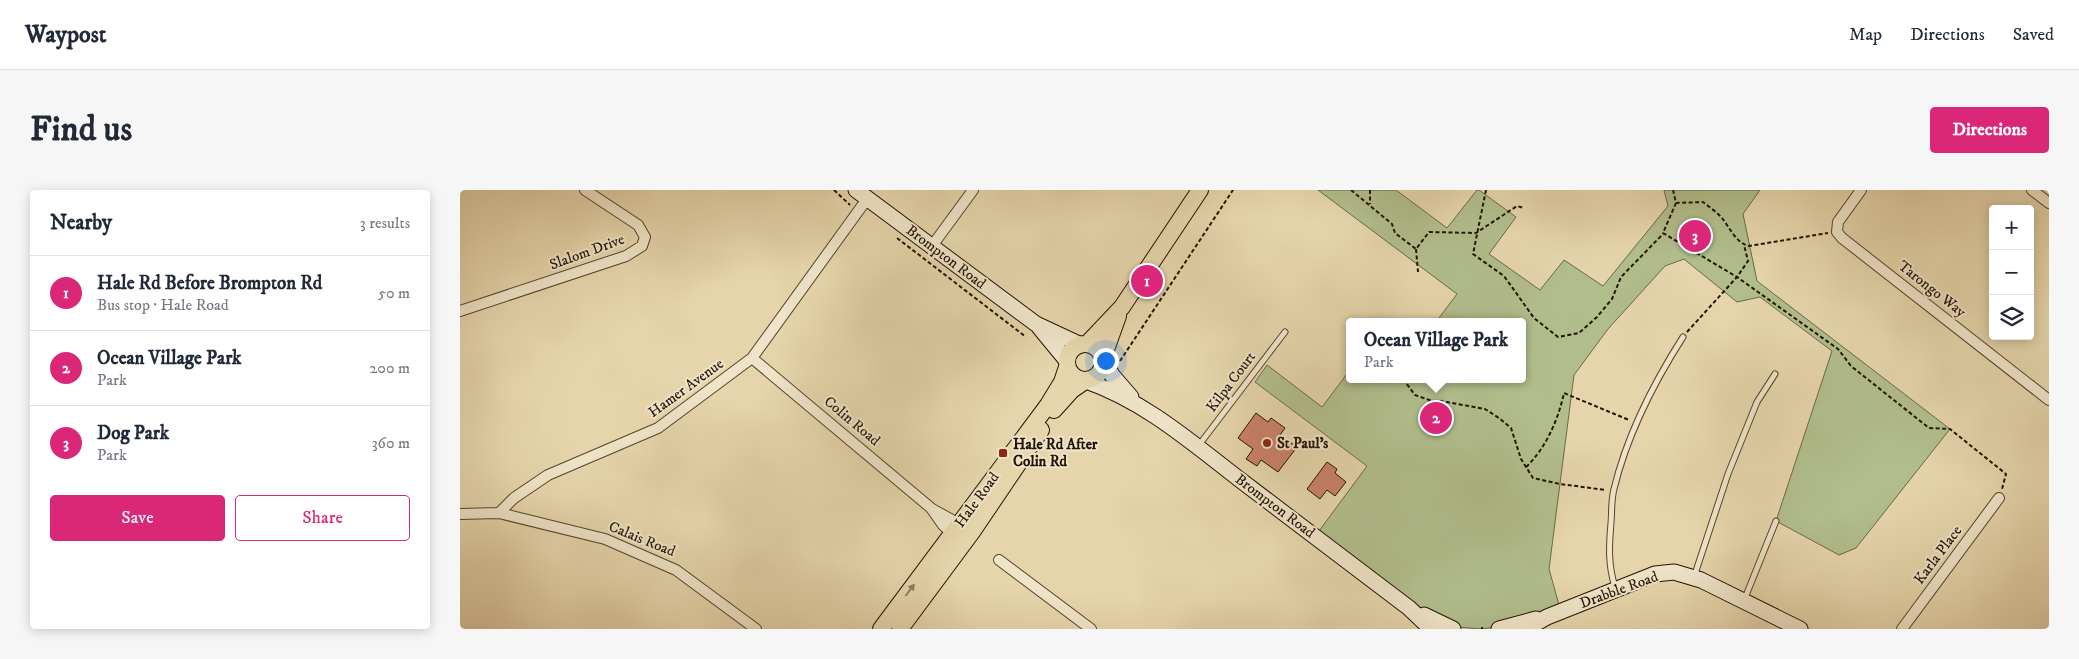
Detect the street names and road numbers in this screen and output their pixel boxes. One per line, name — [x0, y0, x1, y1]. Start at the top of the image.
street label: Brompton Road — [902, 221, 990, 294]
street label: Slalom Drive — [547, 230, 627, 274]
street label: Tarongo Way — [1894, 257, 1971, 322]
street label: Kilpa Court — [1202, 348, 1260, 416]
street label: Hamer Avenue — [645, 354, 727, 422]
street label: Colin Road — [820, 392, 884, 450]
street label: Hale Road — [951, 468, 1004, 531]
street label: Brompton Road — [1231, 470, 1319, 543]
street label: Calais Road — [606, 517, 679, 561]
street label: Karla Place — [1910, 522, 1966, 588]
street label: Drabble Road — [1577, 567, 1661, 613]

